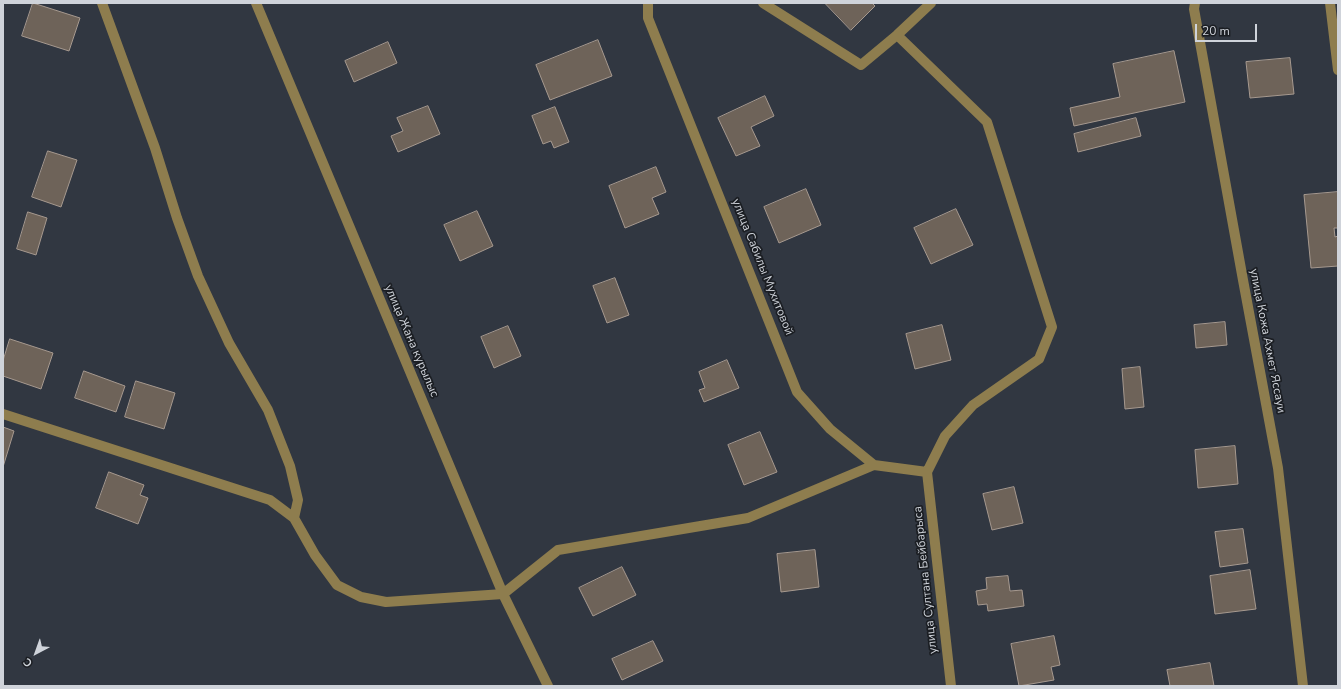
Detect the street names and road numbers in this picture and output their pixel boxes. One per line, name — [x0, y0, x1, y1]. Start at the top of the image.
street label: улица Сабилы Мухитовой — [728, 197, 796, 337]
street label: улица Кожа Ахмет Яссауи — [1246, 268, 1288, 414]
street label: улица Жана курылыс — [381, 282, 441, 400]
street label: улица Султана Бейбарыса — [911, 505, 941, 655]

